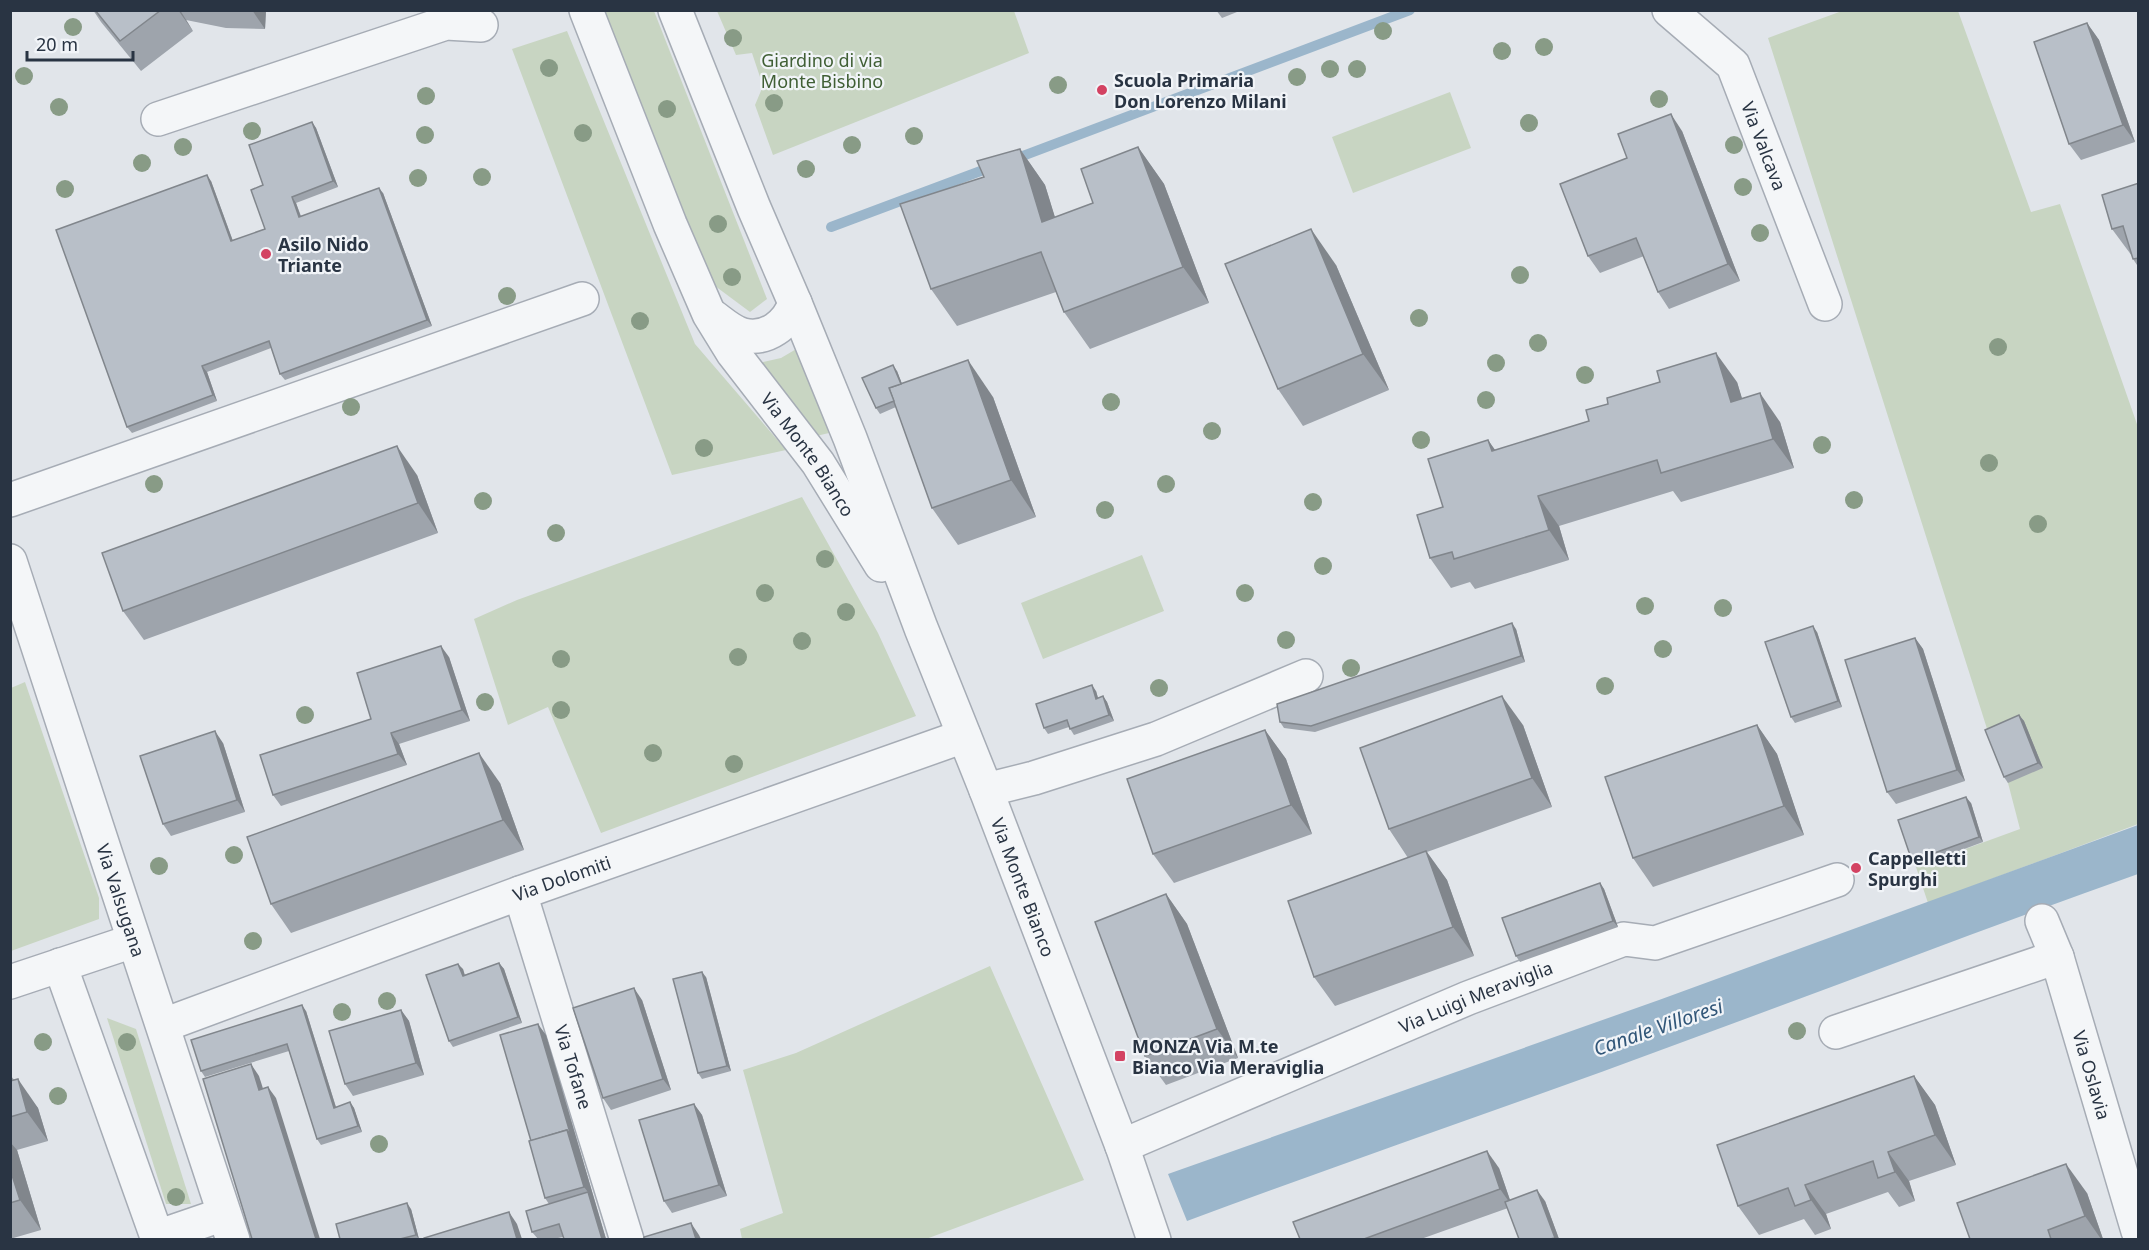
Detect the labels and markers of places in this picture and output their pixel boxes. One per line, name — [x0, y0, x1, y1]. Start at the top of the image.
place label: Scuola Primaria Don Lorenzo Milani — [1114, 68, 1287, 113]
marker: Scuola Primaria Don Lorenzo Milani — [1095, 83, 1109, 97]
place label: Asilo Nido Triante — [278, 232, 369, 277]
marker: Asilo Nido Triante — [259, 247, 273, 261]
place label: Cappelletti Spurghi — [1868, 846, 1966, 891]
marker: Cappelletti Spurghi — [1849, 861, 1863, 875]
place label: MONZA Via M.te Bianco Via Meraviglia — [1132, 1034, 1324, 1079]
marker: MONZA Via M.te Bianco Via Meraviglia — [1113, 1049, 1127, 1063]

